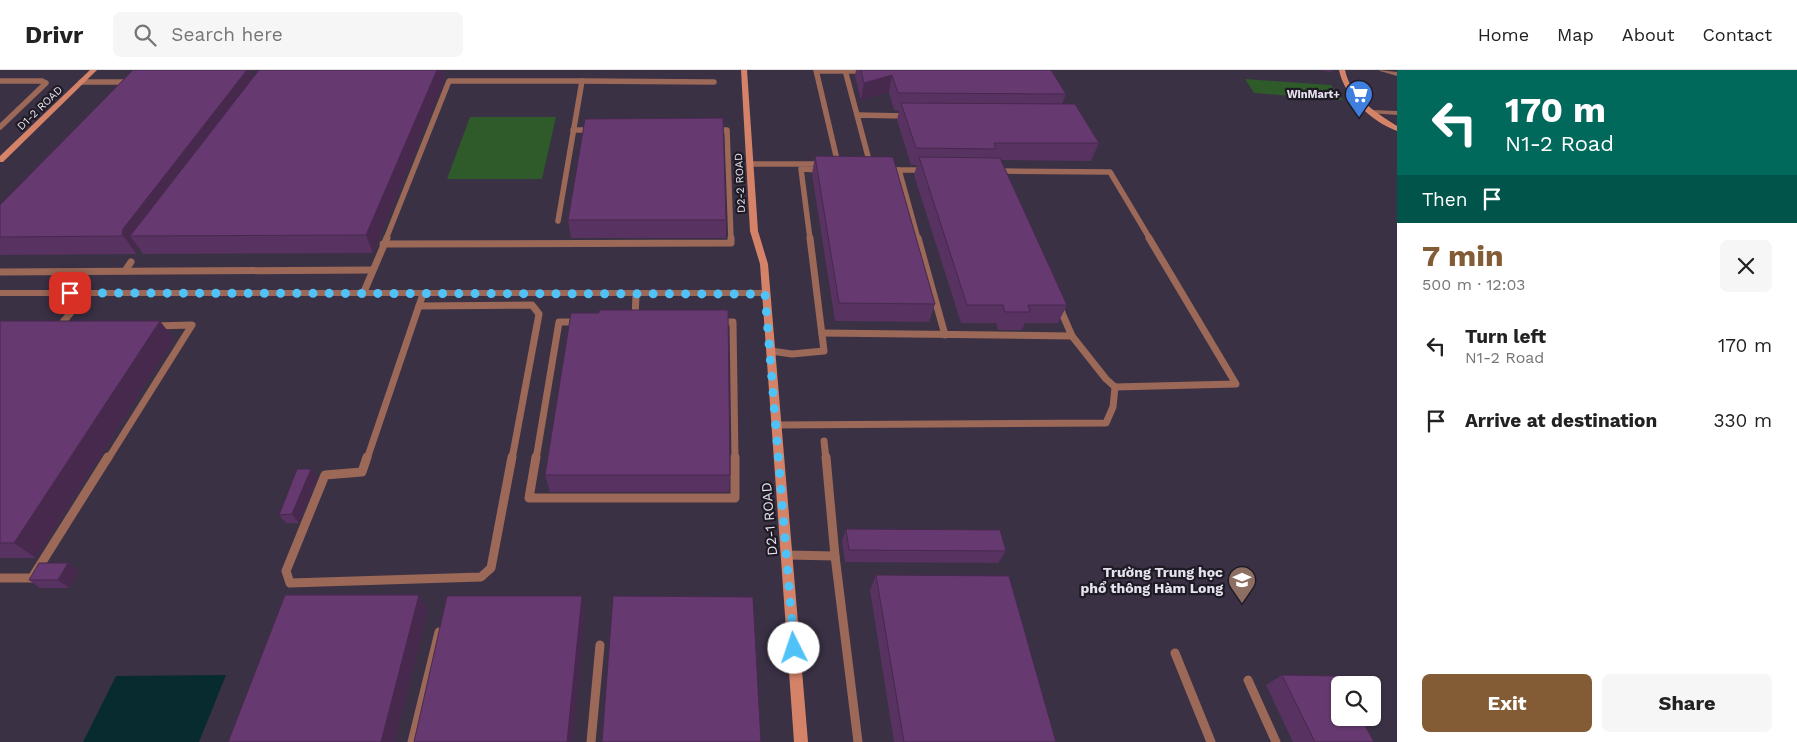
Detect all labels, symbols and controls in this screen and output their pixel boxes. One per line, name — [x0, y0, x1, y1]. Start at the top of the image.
search box — [113, 12, 463, 57]
text: Drivr — [25, 21, 83, 49]
icon: search — [131, 21, 159, 49]
text: Search here — [171, 23, 283, 46]
text: Home — [1478, 24, 1529, 45]
text: Map — [1557, 24, 1594, 45]
text: About — [1622, 24, 1674, 45]
text: Contact — [1702, 24, 1772, 45]
supermarket icon: WinMart+ — [1344, 79, 1374, 118]
street label: D1-2 ROAD — [15, 83, 65, 133]
place label: WinMart+ — [1287, 88, 1340, 101]
text: 170 m — [1505, 89, 1606, 131]
icon: left — [1422, 90, 1487, 155]
text: N1-2 Road — [1505, 131, 1614, 156]
street label: D2-2 ROAD — [732, 153, 748, 213]
icon: arrive — [1478, 185, 1506, 213]
text: Then — [1422, 188, 1468, 211]
text: 7 min — [1422, 238, 1504, 273]
button: close — [1720, 240, 1772, 292]
pin — [49, 272, 91, 314]
text: 500 m · 12:03 — [1422, 275, 1525, 294]
icon: arrive — [56, 279, 84, 307]
text: Turn left — [1465, 325, 1546, 348]
icon: left — [1422, 332, 1450, 360]
text: 170 m — [1718, 334, 1772, 357]
text: N1-2 Road — [1465, 348, 1544, 367]
icon: arrive — [1422, 407, 1450, 435]
text: Arrive at destination — [1465, 409, 1657, 432]
text: 330 m — [1713, 409, 1772, 432]
street label: D2-1 ROAD — [758, 482, 780, 556]
place label: Trường Trung học phổ thông Hàm Long — [1081, 564, 1223, 596]
school or university icon: Trường Trung học phổ thông Hàm Long — [1227, 565, 1257, 604]
position arrow — [767, 621, 819, 673]
button: Exit — [1422, 674, 1592, 732]
button: Share — [1602, 674, 1772, 732]
map controls — [1331, 676, 1381, 726]
button: search — [1331, 676, 1381, 726]

